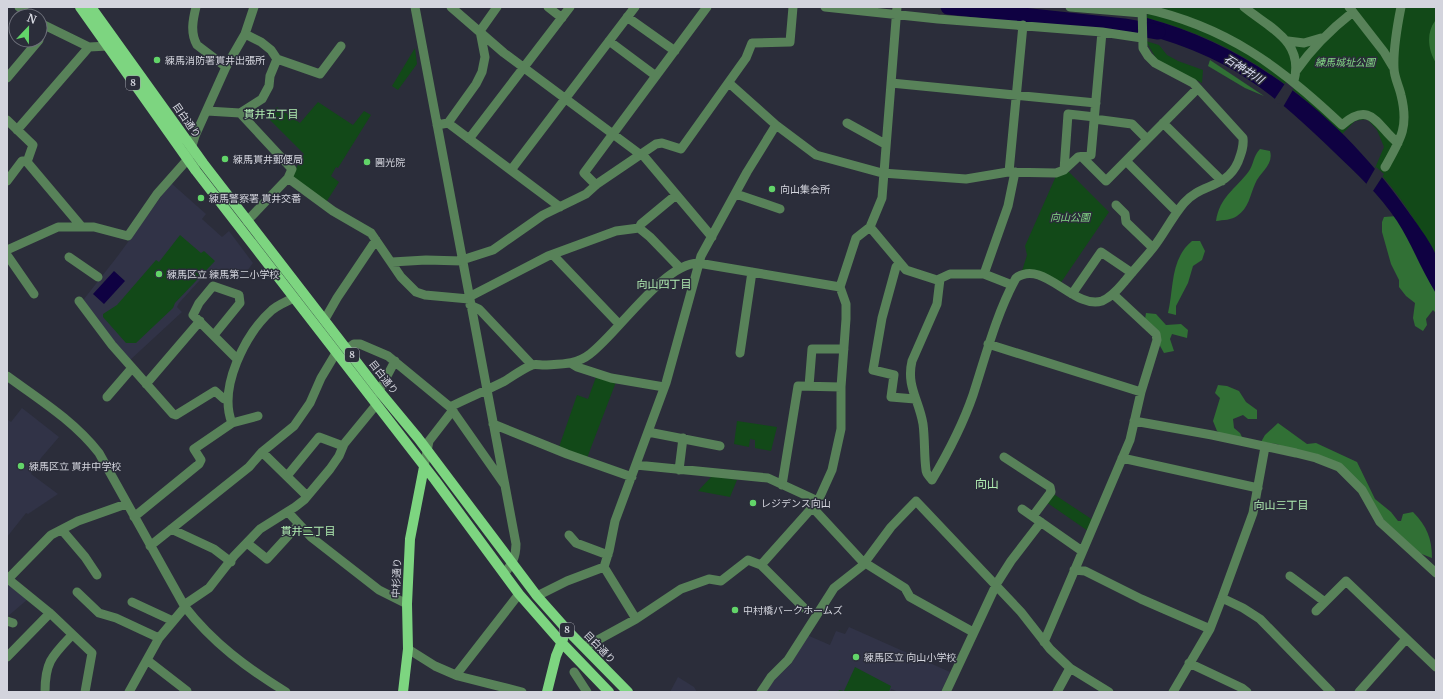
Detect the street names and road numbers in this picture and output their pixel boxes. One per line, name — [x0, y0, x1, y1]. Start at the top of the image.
road number: 8 — [126, 76, 140, 90]
street label: 目白通り — [170, 100, 203, 140]
road number: 8 — [345, 348, 359, 362]
street label: 目白通り — [366, 358, 401, 397]
street label: 中杉通り — [389, 558, 404, 598]
road number: 8 — [560, 623, 574, 637]
street label: 目白通り — [581, 628, 618, 666]

